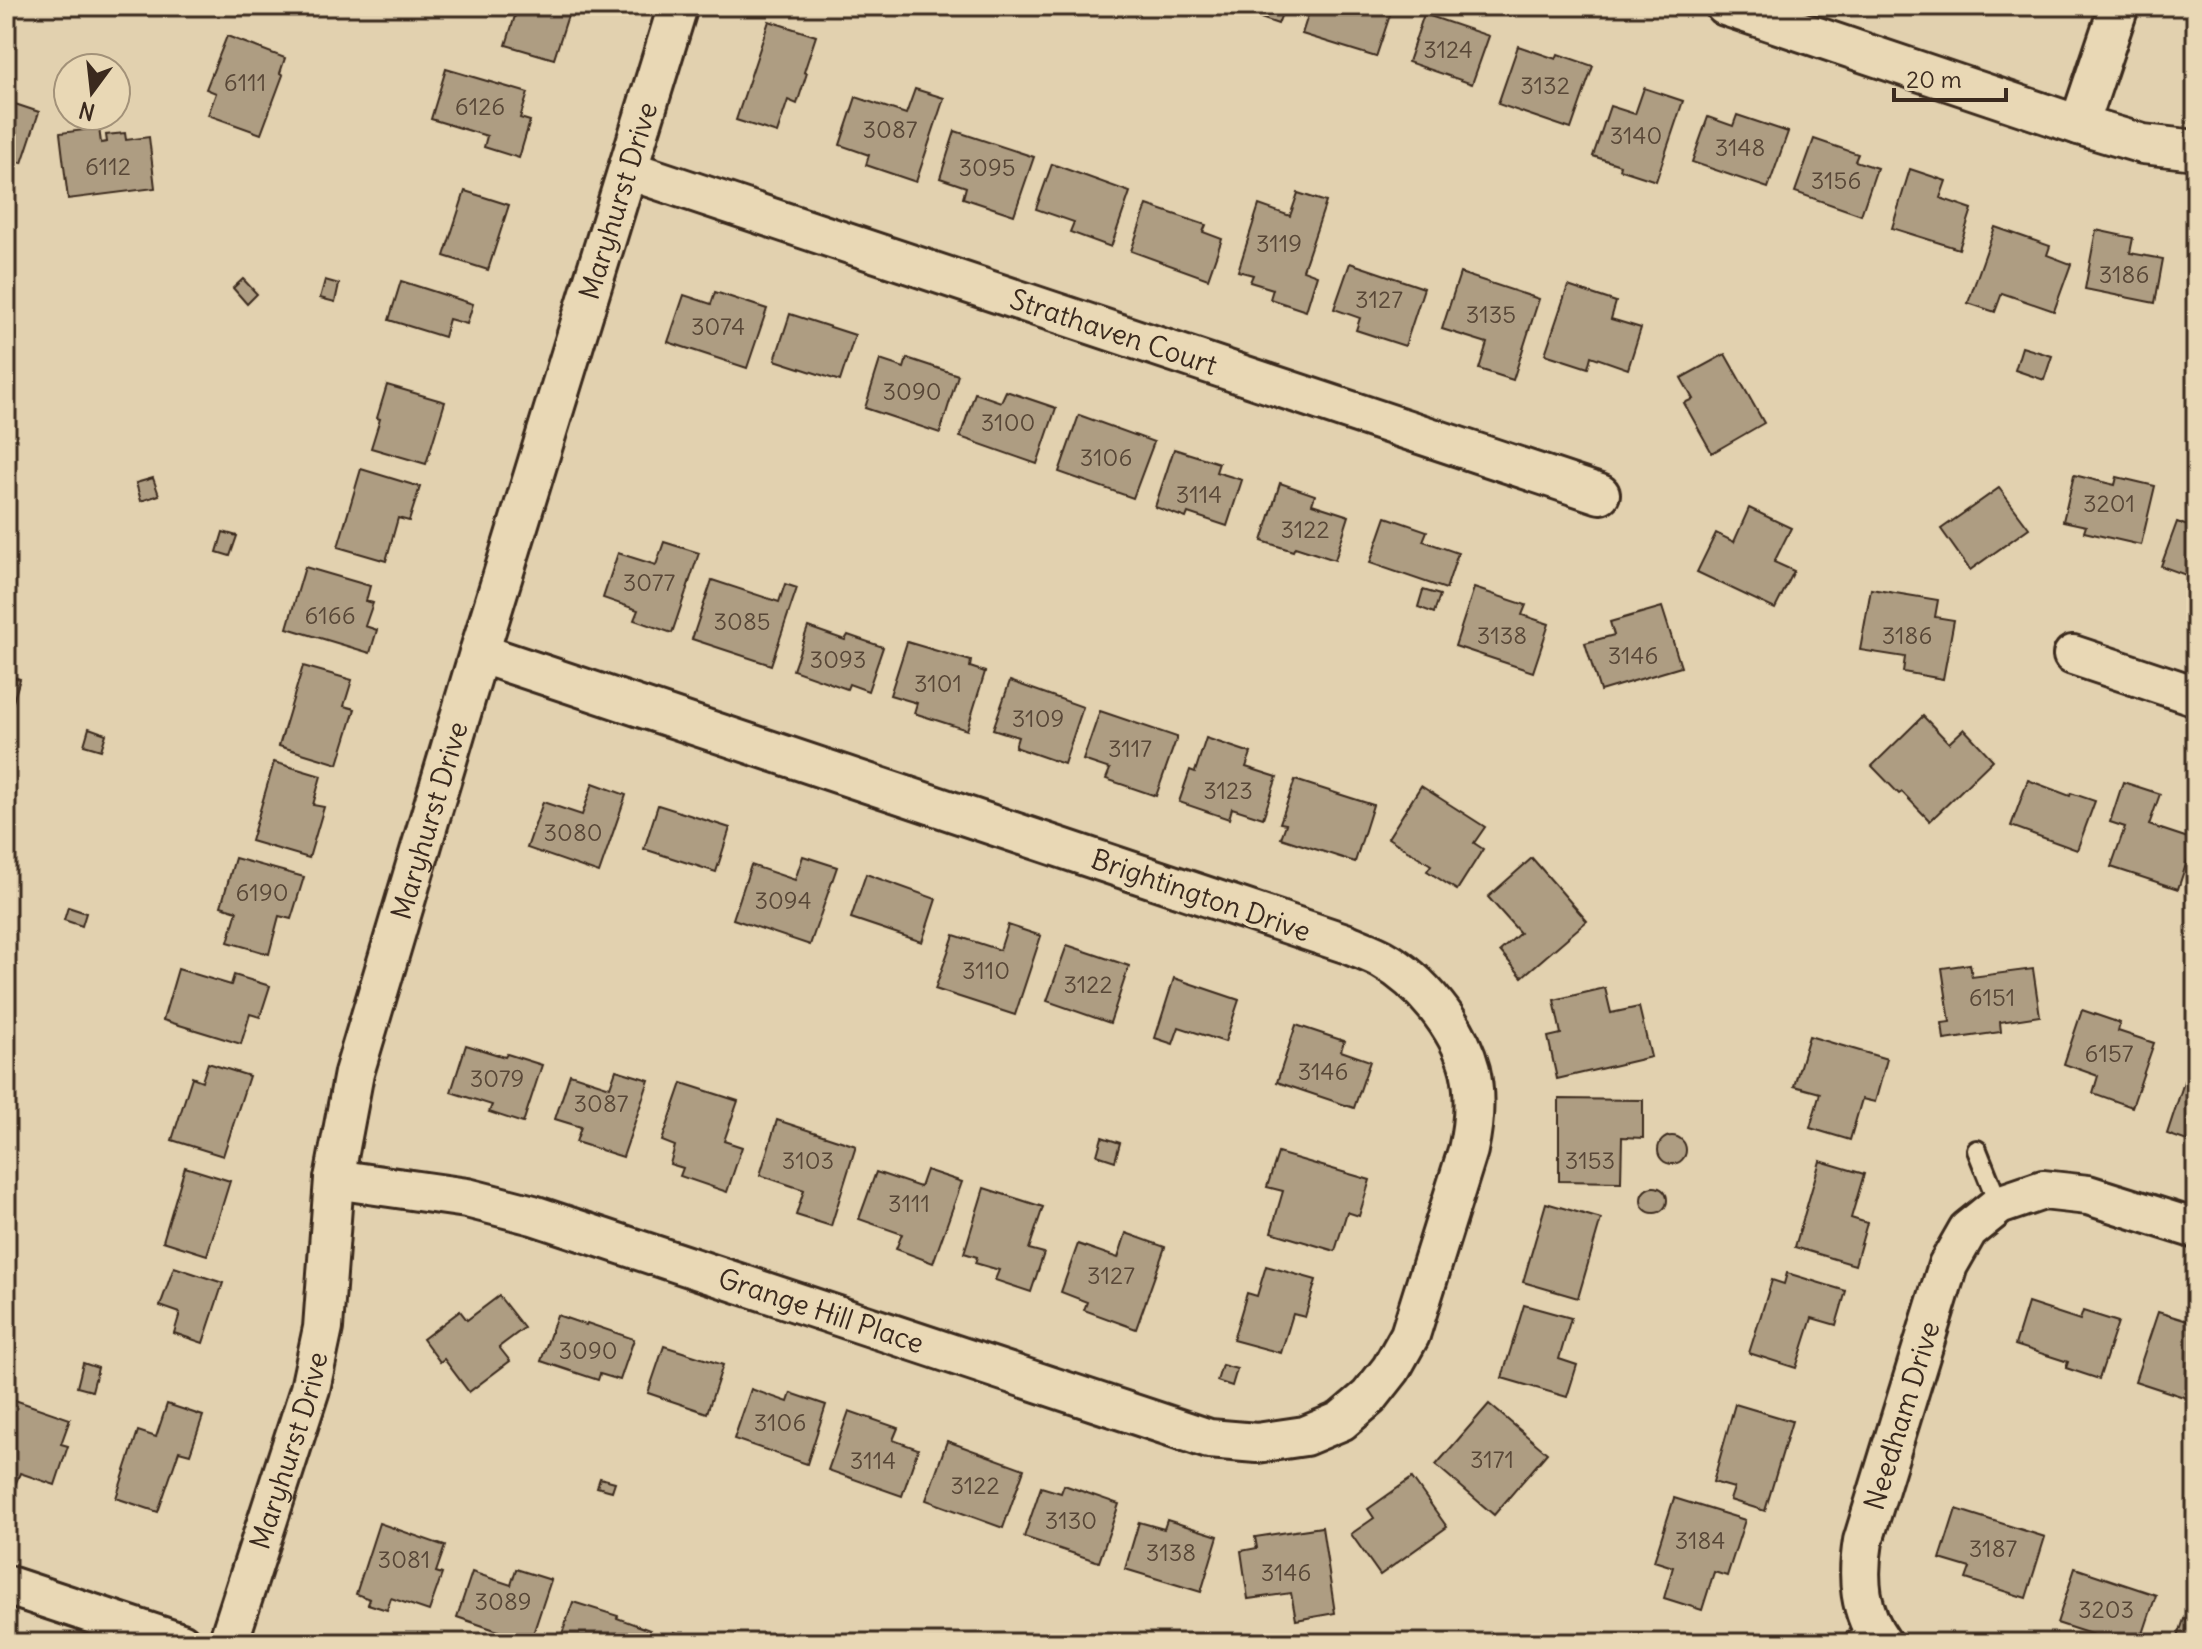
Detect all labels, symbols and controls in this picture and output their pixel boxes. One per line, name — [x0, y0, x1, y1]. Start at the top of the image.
house number: 3124 — [1423, 34, 1473, 64]
north arrow — [52, 52, 132, 132]
scale bar — [1894, 52, 2006, 102]
text: 20 m — [1906, 64, 1962, 94]
house number: 6111 — [224, 67, 266, 97]
house number: 3132 — [1520, 70, 1570, 100]
house number: 6126 — [455, 91, 505, 121]
text: N — [76, 96, 98, 127]
street label: Maryhurst Drive — [571, 97, 665, 304]
house number: 3087 — [862, 114, 918, 144]
house number: 3140 — [1610, 120, 1662, 150]
house number: 3148 — [1715, 132, 1765, 162]
house number: 6112 — [85, 151, 131, 181]
house number: 3095 — [958, 152, 1016, 182]
house number: 3156 — [1811, 165, 1861, 195]
house number: 3119 — [1256, 228, 1302, 258]
house number: 3186 — [2099, 259, 2149, 289]
street label: Strathaven Court — [1006, 281, 1222, 383]
house number: 3127 — [1355, 284, 1403, 314]
house number: 3135 — [1466, 299, 1516, 329]
house number: 3074 — [691, 311, 745, 341]
house number: 3090 — [882, 376, 942, 406]
house number: 3100 — [981, 407, 1035, 437]
house number: 3106 — [1080, 442, 1132, 472]
house number: 3114 — [1176, 479, 1222, 509]
house number: 3201 — [2083, 488, 2135, 518]
house number: 3122 — [1280, 514, 1330, 544]
house number: 3077 — [623, 567, 676, 597]
house number: 6166 — [304, 600, 356, 630]
house number: 3085 — [713, 606, 771, 636]
house number: 3138 — [1477, 620, 1527, 650]
house number: 3186 — [1882, 620, 1932, 650]
house number: 3146 — [1608, 640, 1658, 670]
house number: 3093 — [810, 644, 866, 674]
house number: 3101 — [914, 668, 962, 698]
house number: 3109 — [1012, 703, 1064, 733]
street label: Maryhurst Drive — [383, 717, 476, 924]
house number: 3117 — [1108, 733, 1152, 763]
house number: 3123 — [1203, 775, 1253, 805]
house number: 3080 — [543, 817, 603, 847]
street label: Brightington Drive — [1087, 841, 1315, 949]
house number: 6190 — [236, 877, 288, 907]
house number: 3094 — [754, 885, 812, 915]
house number: 3110 — [962, 955, 1010, 985]
house number: 3122 — [1063, 969, 1113, 999]
house number: 6151 — [1969, 982, 2015, 1012]
house number: 6157 — [2085, 1038, 2134, 1068]
house number: 3146 — [1298, 1056, 1348, 1086]
house number: 3079 — [470, 1063, 524, 1093]
house number: 3087 — [573, 1088, 629, 1118]
house number: 3103 — [782, 1145, 834, 1175]
house number: 3153 — [1565, 1145, 1615, 1175]
house number: 3111 — [888, 1188, 930, 1218]
street label: Grange Hill Place — [714, 1260, 929, 1361]
house number: 3127 — [1087, 1260, 1135, 1290]
street label: Needham Drive — [1856, 1317, 1948, 1514]
house number: 3090 — [558, 1335, 618, 1365]
street label: Maryhurst Drive — [241, 1349, 335, 1554]
house number: 3106 — [754, 1407, 806, 1437]
house number: 3171 — [1470, 1444, 1514, 1474]
house number: 3114 — [850, 1445, 896, 1475]
house number: 3122 — [950, 1470, 1000, 1500]
house number: 3130 — [1045, 1505, 1097, 1535]
house number: 3184 — [1675, 1525, 1725, 1555]
house number: 3187 — [1969, 1533, 2017, 1563]
house number: 3138 — [1146, 1537, 1196, 1567]
house number: 3081 — [378, 1544, 430, 1574]
house number: 3146 — [1261, 1557, 1311, 1587]
house number: 3089 — [474, 1586, 532, 1616]
house number: 3203 — [2078, 1594, 2134, 1624]

